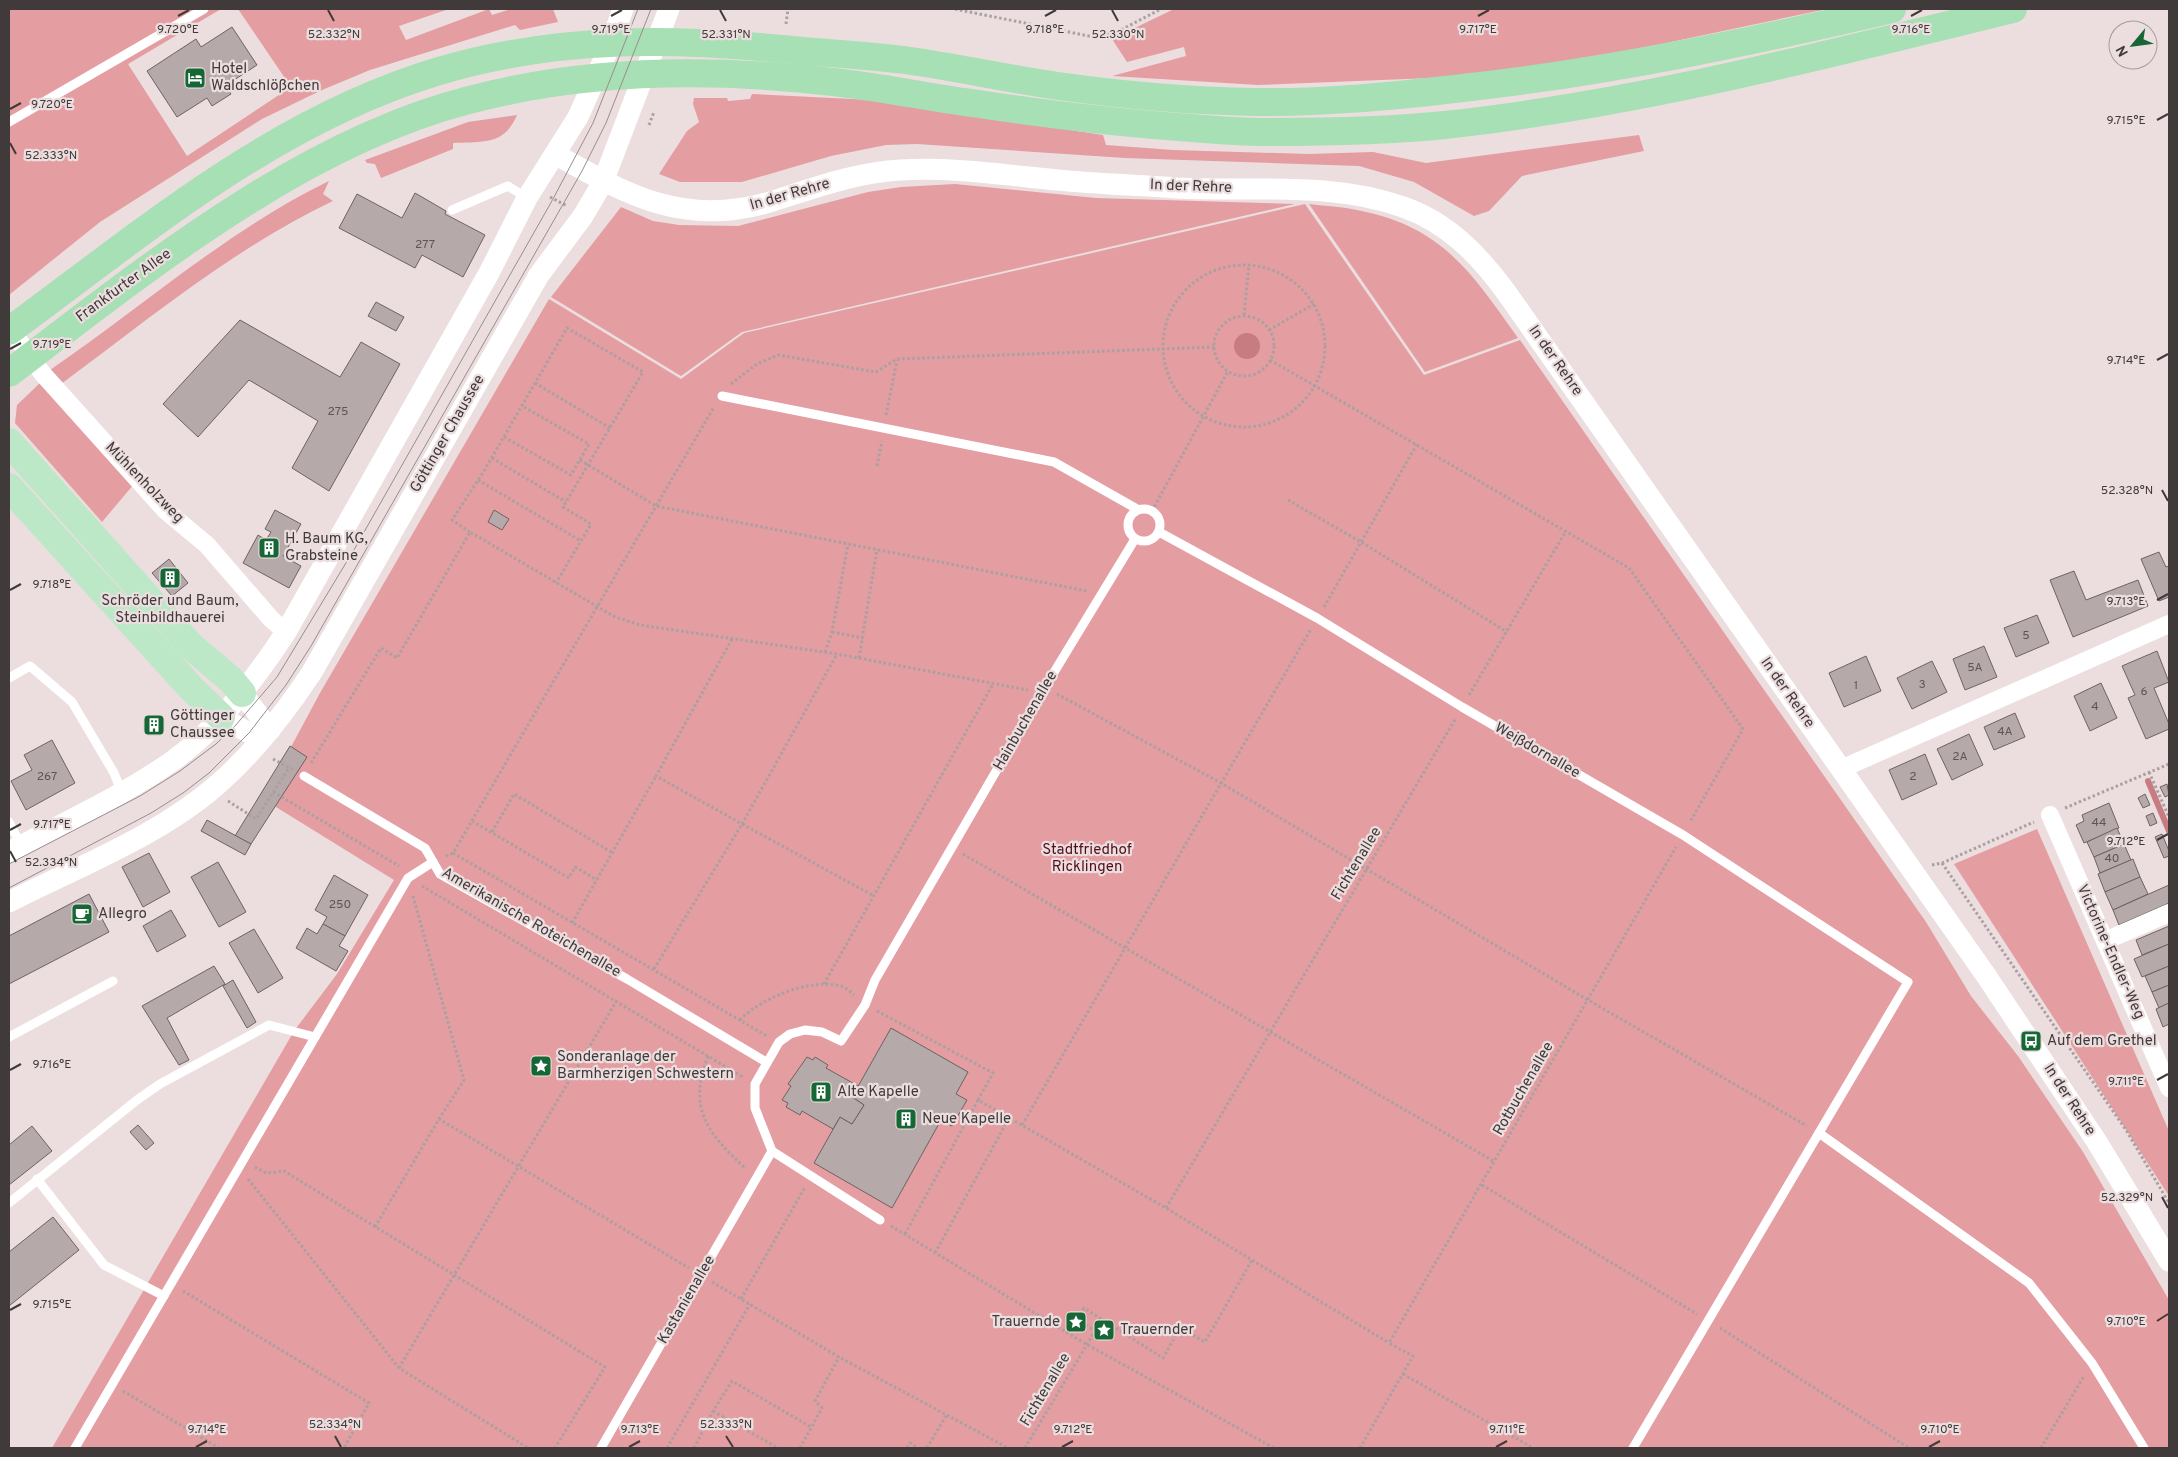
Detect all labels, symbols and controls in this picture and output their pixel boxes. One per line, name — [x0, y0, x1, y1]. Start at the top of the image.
north arrow — [2108, 20, 2158, 70]
text: 9.720°E — [157, 22, 199, 38]
text: 9.719°E — [592, 22, 630, 38]
text: 9.718°E — [1025, 22, 1065, 38]
text: 9.717°E — [1459, 22, 1497, 38]
text: 9.716°E — [1892, 22, 1930, 38]
text: 52.332°N — [308, 27, 360, 43]
text: 52.331°N — [701, 27, 751, 43]
text: 52.330°N — [1092, 27, 1144, 43]
text: N — [2113, 42, 2133, 59]
place label: Hotel Waldschlößchen — [211, 60, 320, 96]
hotel icon: Hotel Waldschlößchen — [183, 66, 207, 90]
text: 9.720°E — [31, 97, 73, 113]
text: 9.715°E — [2106, 113, 2146, 129]
text: 52.333°N — [25, 148, 77, 164]
street label: In der Rehre — [748, 175, 832, 215]
street label: In der Rehre — [1150, 176, 1232, 198]
house number: 277 — [415, 237, 435, 253]
street label: Frankfurter Allee — [73, 245, 175, 327]
street label: In der Rehre — [1524, 322, 1586, 400]
text: 9.719°E — [33, 337, 71, 353]
text: 9.714°E — [2107, 353, 2145, 369]
street label: Göttinger Chaussee — [407, 372, 489, 496]
house number: 275 — [328, 404, 348, 420]
street label: Mühlenholzweg — [101, 439, 187, 527]
text: 52.328°N — [2101, 483, 2153, 499]
place label: H. Baum KG, Grabsteine — [285, 530, 368, 566]
building icon: H. Baum KG, Grabsteine — [257, 536, 281, 560]
building icon: Schröder und Baum, Steinbildhauerei — [158, 566, 182, 590]
text: 9.718°E — [32, 577, 72, 593]
place label: Schröder und Baum, Steinbildhauerei — [101, 592, 239, 628]
text: 9.713°E — [2107, 594, 2145, 610]
house number: 5 — [2022, 628, 2030, 644]
street label: In der Rehre — [1756, 654, 1818, 732]
house number: 5A — [1967, 660, 1983, 676]
street label: Hainbuchenallee — [990, 668, 1062, 774]
house number: 3 — [1918, 677, 1926, 693]
house number: 1 — [1854, 678, 1858, 694]
house number: 6 — [2140, 684, 2148, 700]
house number: 4 — [2091, 699, 2099, 715]
place label: Göttinger Chaussee — [170, 707, 235, 743]
building icon: Göttinger Chaussee — [142, 713, 166, 737]
street label: Weißdornallee — [1491, 719, 1583, 783]
house number: 4A — [1997, 724, 2013, 740]
house number: 2A — [1952, 749, 1968, 765]
house number: 267 — [37, 769, 57, 785]
house number: 2 — [1909, 769, 1917, 785]
house number: 44 — [2092, 815, 2106, 831]
text: 9.717°E — [33, 817, 71, 833]
street label: Fichtenallee — [1328, 824, 1386, 904]
text: 9.712°E — [2106, 834, 2146, 850]
park label: Stadtfriedhof Ricklingen — [1042, 841, 1132, 877]
house number: 40 — [2104, 851, 2120, 867]
text: 52.334°N — [25, 855, 77, 871]
street label: Amerikanische Roteichenallee — [438, 864, 624, 982]
street label: Victorine-Endler-Weg — [2072, 882, 2148, 1022]
house number: 250 — [329, 897, 351, 913]
cafe icon: Allegro — [70, 902, 94, 926]
place label: Allegro — [98, 905, 147, 924]
bus stop icon: Auf dem Grethel — [2019, 1029, 2043, 1053]
place label: Auf dem Grethel — [2047, 1032, 2157, 1051]
street label: Rotbuchenallee — [1490, 1039, 1558, 1139]
place label: Sonderanlage der Barmherzigen Schwestern — [557, 1048, 734, 1084]
place icon: Sonderanlage der Barmherzigen Schwestern — [529, 1054, 553, 1078]
text: 9.716°E — [33, 1057, 71, 1073]
street label: In der Rehre — [2039, 1060, 2099, 1140]
text: 9.711°E — [2108, 1074, 2144, 1090]
building icon: Alte Kapelle — [809, 1080, 833, 1104]
place label: Alte Kapelle — [837, 1083, 919, 1102]
building icon: Neue Kapelle — [894, 1107, 918, 1131]
place label: Neue Kapelle — [922, 1110, 1011, 1129]
text: 52.329°N — [2101, 1190, 2153, 1206]
street label: Kastanienallee — [654, 1252, 720, 1348]
text: 9.715°E — [32, 1297, 72, 1313]
place icon: Trauernde — [1064, 1310, 1088, 1334]
place label: Trauernde — [992, 1313, 1060, 1332]
text: 9.710°E — [2106, 1314, 2146, 1330]
place icon: Trauernder — [1092, 1318, 1116, 1342]
place label: Trauernder — [1120, 1321, 1195, 1340]
street label: Fichtenallee — [1017, 1350, 1075, 1430]
text: 52.334°N — [309, 1417, 361, 1433]
text: 52.333°N — [700, 1417, 752, 1433]
text: 9.714°E — [188, 1422, 226, 1438]
text: 9.713°E — [621, 1422, 659, 1438]
text: 9.712°E — [1053, 1422, 1093, 1438]
text: 9.711°E — [1489, 1422, 1525, 1438]
text: 9.710°E — [1920, 1422, 1960, 1438]

